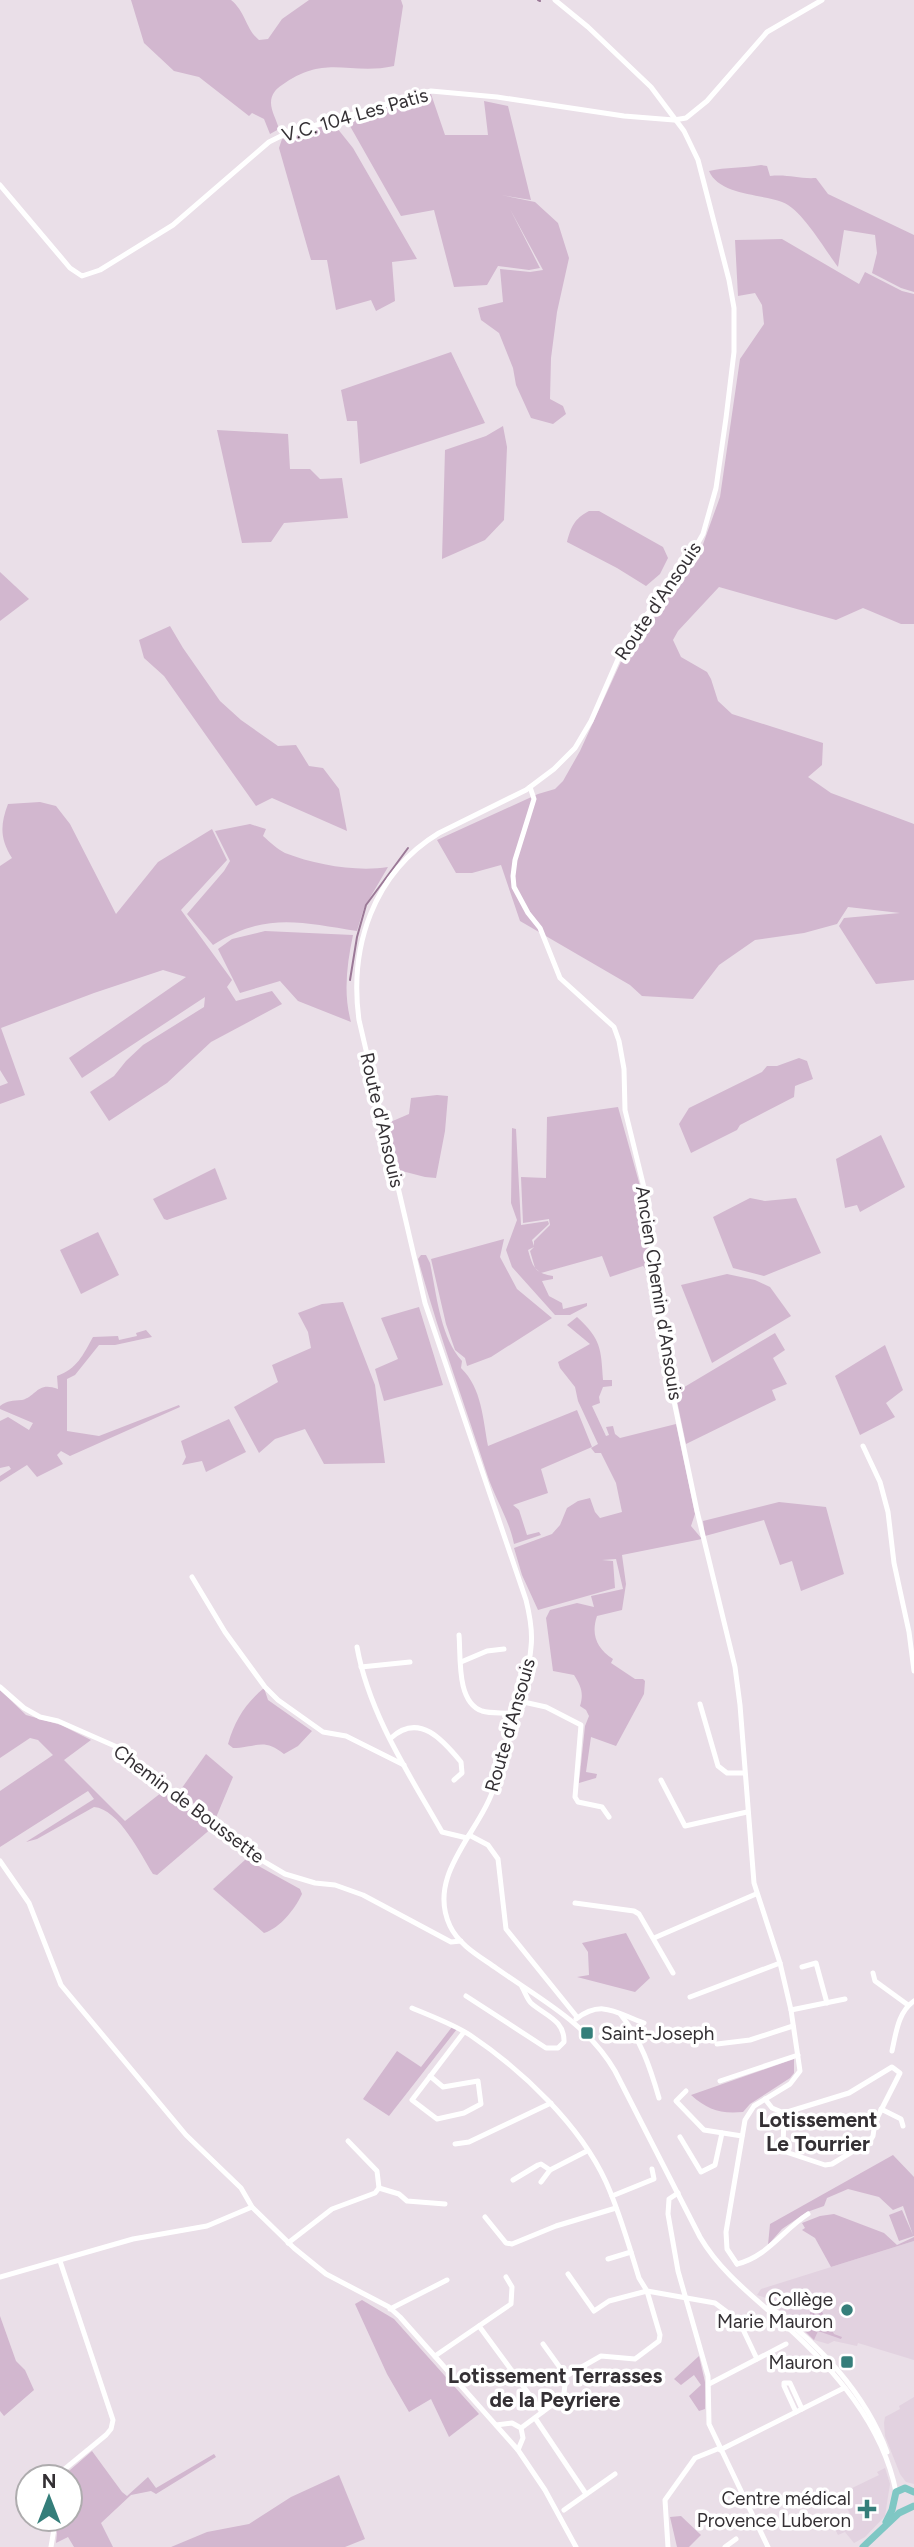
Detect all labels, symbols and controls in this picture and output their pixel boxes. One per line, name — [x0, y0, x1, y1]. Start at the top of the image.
street label: V.C. 104 Les Patis — [279, 83, 431, 147]
street label: Route d'Ansouis — [610, 537, 706, 665]
street label: Route d'Ansouis — [355, 1050, 409, 1190]
street label: Ancien Chemin d'Ansouis — [631, 1184, 687, 1402]
street label: Route d'Ansouis — [480, 1655, 540, 1794]
street label: Chemin de Boussette — [109, 1740, 269, 1868]
place label: Saint-Joseph — [601, 2022, 714, 2045]
marker: Saint-Joseph — [579, 2025, 595, 2041]
district label: Lotissement Le Tourrier — [759, 2107, 877, 2156]
place label: Collège Marie Mauron — [717, 2288, 833, 2333]
marker: Collège Marie Mauron — [839, 2302, 855, 2318]
place label: Mauron — [769, 2351, 833, 2374]
marker: Mauron — [839, 2354, 855, 2370]
district label: Lotissement Terrasses de la Peyriere — [448, 2363, 662, 2412]
north arrow — [14, 2463, 84, 2533]
text: N — [42, 2470, 56, 2493]
place label: Centre médical Provence Luberon — [697, 2487, 851, 2532]
marker: Centre médical Provence Luberon — [857, 2499, 877, 2519]

